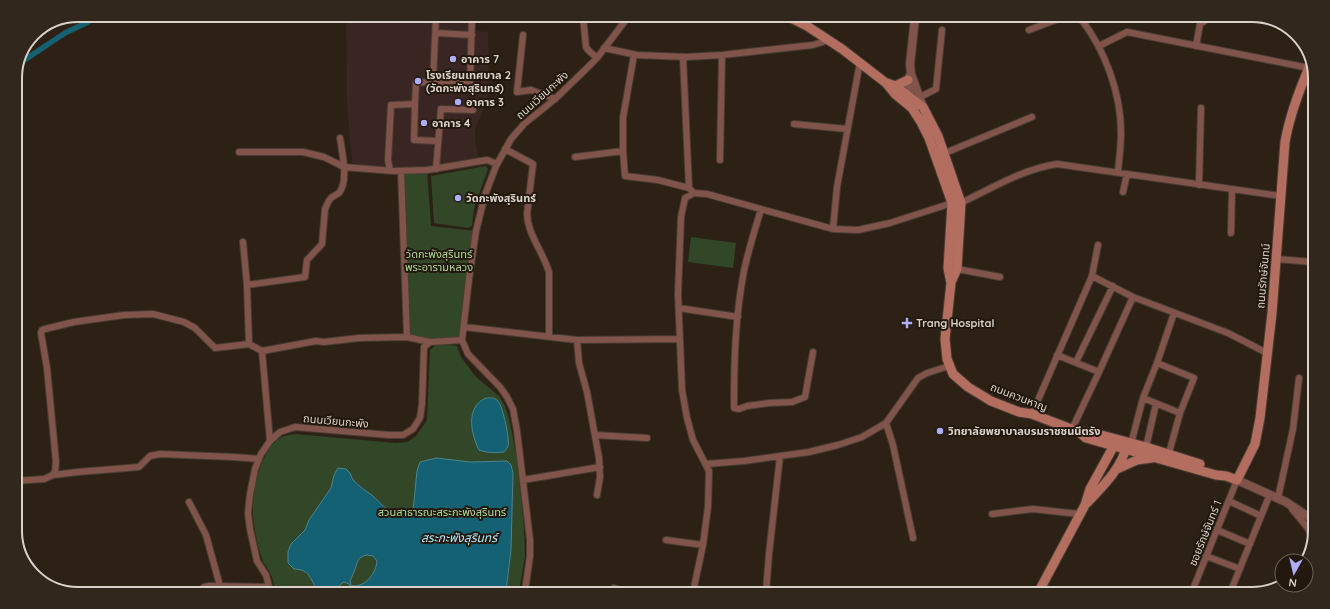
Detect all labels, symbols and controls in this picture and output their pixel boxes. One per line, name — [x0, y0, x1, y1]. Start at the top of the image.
place label: อาคาร 7 — [461, 52, 499, 66]
marker: อาคาร 7 — [448, 54, 458, 64]
place label: โรงเรียนเทศบาล 2 (วัดกะพังสุรินทร์) — [426, 68, 511, 95]
street label: ถนนเวียนกะพัง — [513, 68, 571, 122]
marker: โรงเรียนเทศบาล 2 (วัดกะพังสุรินทร์) — [413, 76, 423, 86]
place label: อาคาร 3 — [466, 95, 504, 109]
marker: อาคาร 3 — [453, 97, 463, 107]
place label: อาคาร 4 — [432, 116, 471, 130]
marker: อาคาร 4 — [419, 118, 429, 128]
place label: วัดกะพังสุรินทร์ — [466, 191, 536, 205]
marker: วัดกะพังสุรินทร์ — [453, 193, 463, 203]
street label: ถนนรักษ์จันทน์ — [1253, 243, 1273, 309]
park label: วัดกะพังสุรินทร์ พระอารามหลวง — [405, 247, 473, 274]
place label: Trang Hospital — [916, 316, 994, 330]
marker: Trang Hospital — [901, 317, 913, 329]
street label: ถนนควนหาญ — [989, 380, 1049, 414]
street label: ถนนเวียนกะพัง — [303, 411, 369, 431]
place label: วิทยาลัยพยาบาลบรมราชชนนีตรัง — [948, 424, 1101, 438]
marker: วิทยาลัยพยาบาลบรมราชชนนีตรัง — [935, 426, 945, 436]
street label: ซอยรักษ์จันทร์ 1 — [1185, 498, 1225, 568]
park label: สวนสาธารณะสระกะพังสุรินทร์ — [378, 505, 507, 519]
water label: สระกะพังสุรินทร์ — [421, 530, 500, 546]
north arrow — [1274, 553, 1314, 593]
text: N — [1288, 575, 1298, 590]

